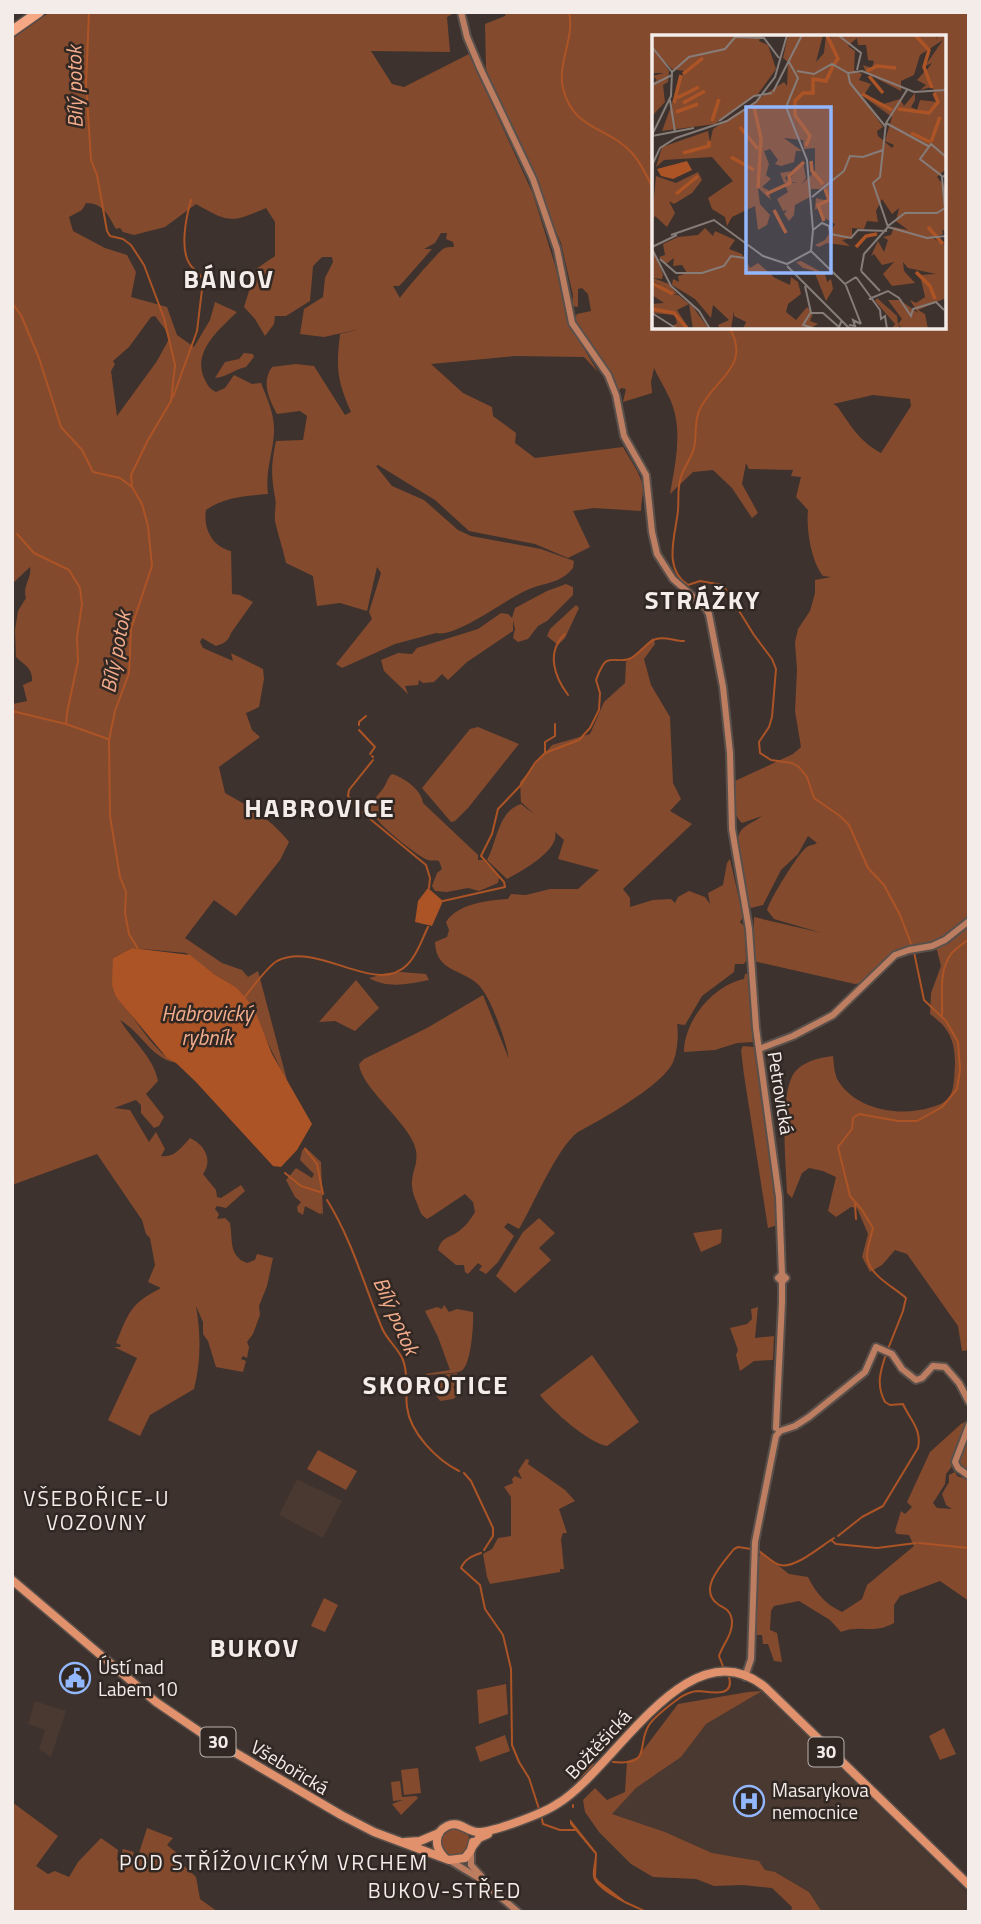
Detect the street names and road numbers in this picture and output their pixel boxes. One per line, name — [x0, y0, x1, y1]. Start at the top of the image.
street label: Petrovická — [761, 1049, 802, 1137]
street label: Božtěšická — [558, 1702, 638, 1785]
road number: 30 — [200, 1728, 235, 1756]
street label: Všebořická — [246, 1732, 335, 1802]
road number: 30 — [808, 1737, 844, 1766]

